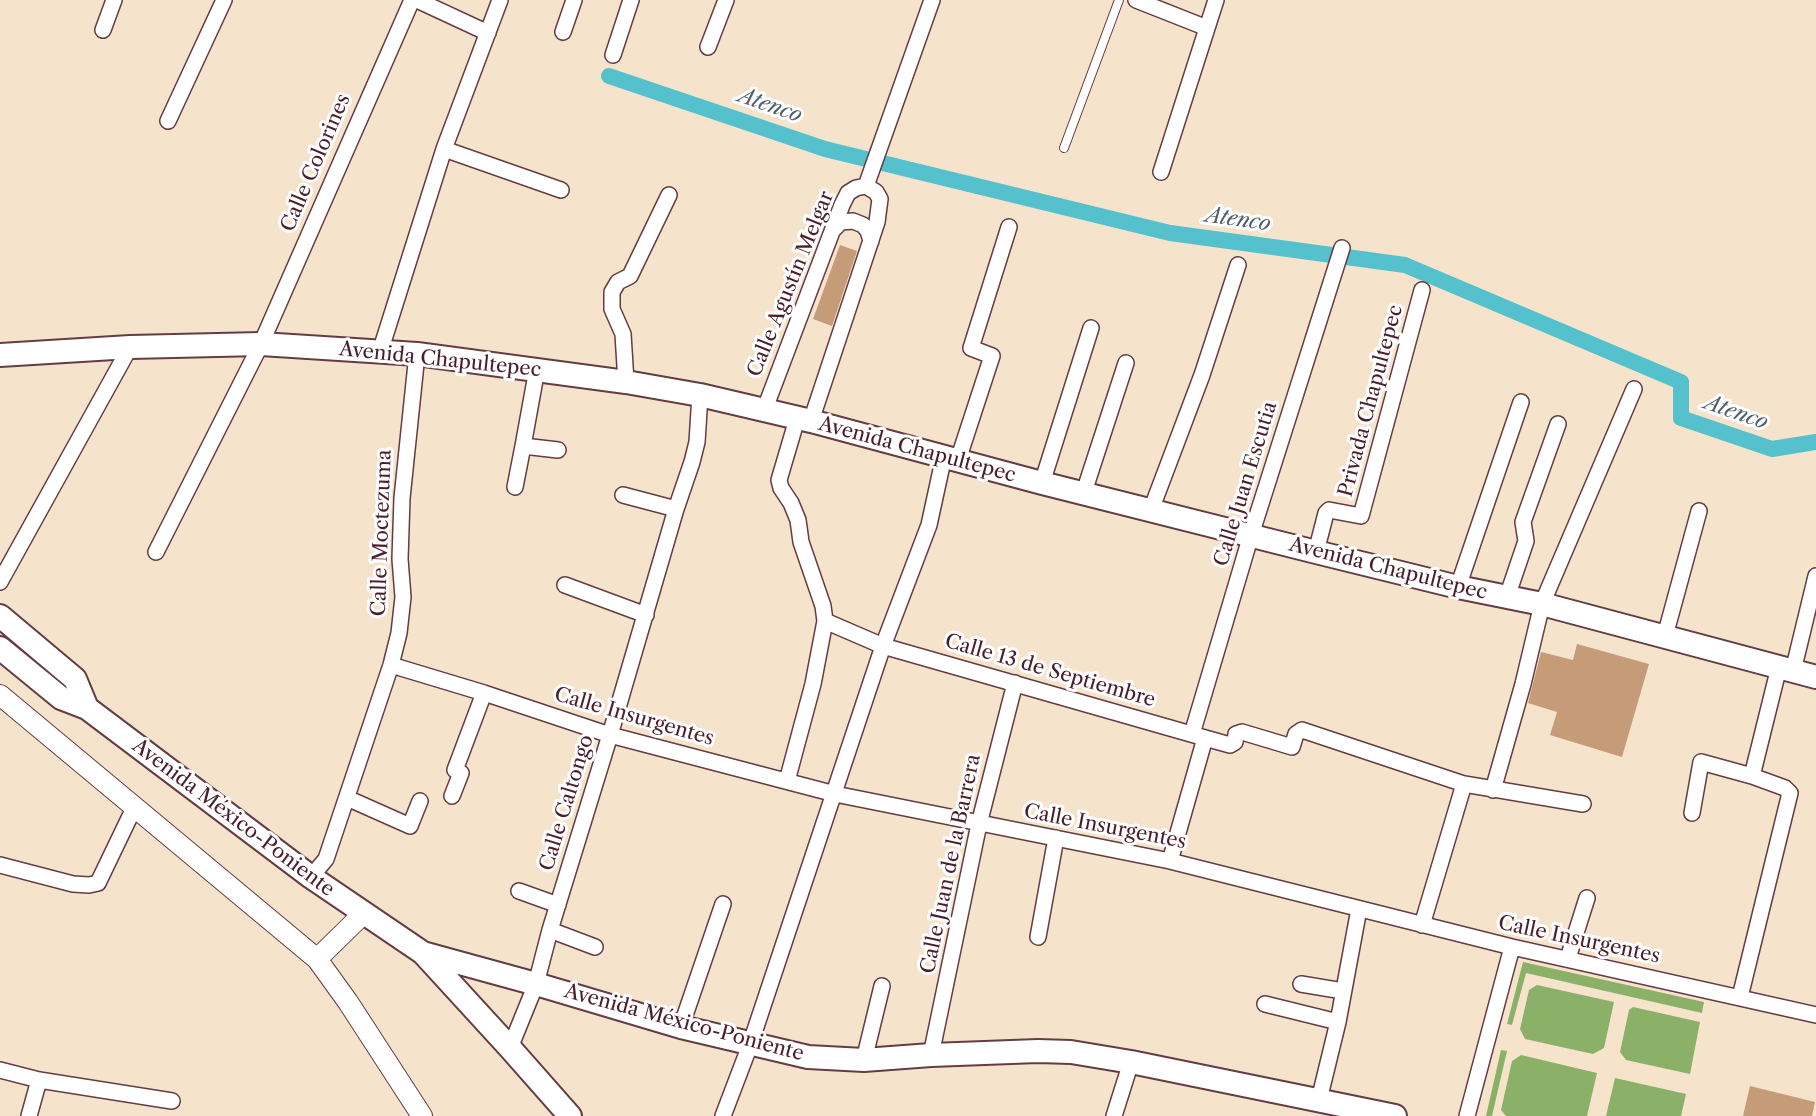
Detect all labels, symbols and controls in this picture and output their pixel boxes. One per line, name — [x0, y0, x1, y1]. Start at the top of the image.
water label: Atenco — [735, 83, 805, 129]
street label: Calle Colorines — [276, 91, 356, 235]
street label: Calle Agustín Melgar — [743, 188, 839, 380]
water label: Atenco — [1204, 203, 1272, 237]
street label: Privada Chapultepec — [1334, 302, 1408, 500]
street label: Avenida Chapultepec — [338, 337, 542, 383]
water label: Atenco — [1701, 390, 1771, 436]
street label: Calle Juan Escutia — [1210, 399, 1282, 569]
street label: Avenida Chapultepec — [816, 412, 1018, 488]
street label: Calle Moctezuma — [367, 449, 397, 617]
street label: Avenida Chapultepec — [1287, 533, 1489, 605]
street label: Calle 13 de Septiembre — [942, 629, 1158, 713]
street label: Calle Insurgentes — [551, 683, 717, 751]
street label: Calle Caltongo — [535, 732, 599, 874]
street label: Avenida México-Poniente — [127, 734, 339, 902]
street label: Calle Juan de la Barrera — [916, 752, 986, 976]
street label: Calle Insurgentes — [1022, 799, 1188, 855]
street label: Calle Insurgentes — [1496, 911, 1662, 969]
street label: Avenida México-Poniente — [562, 979, 806, 1067]

